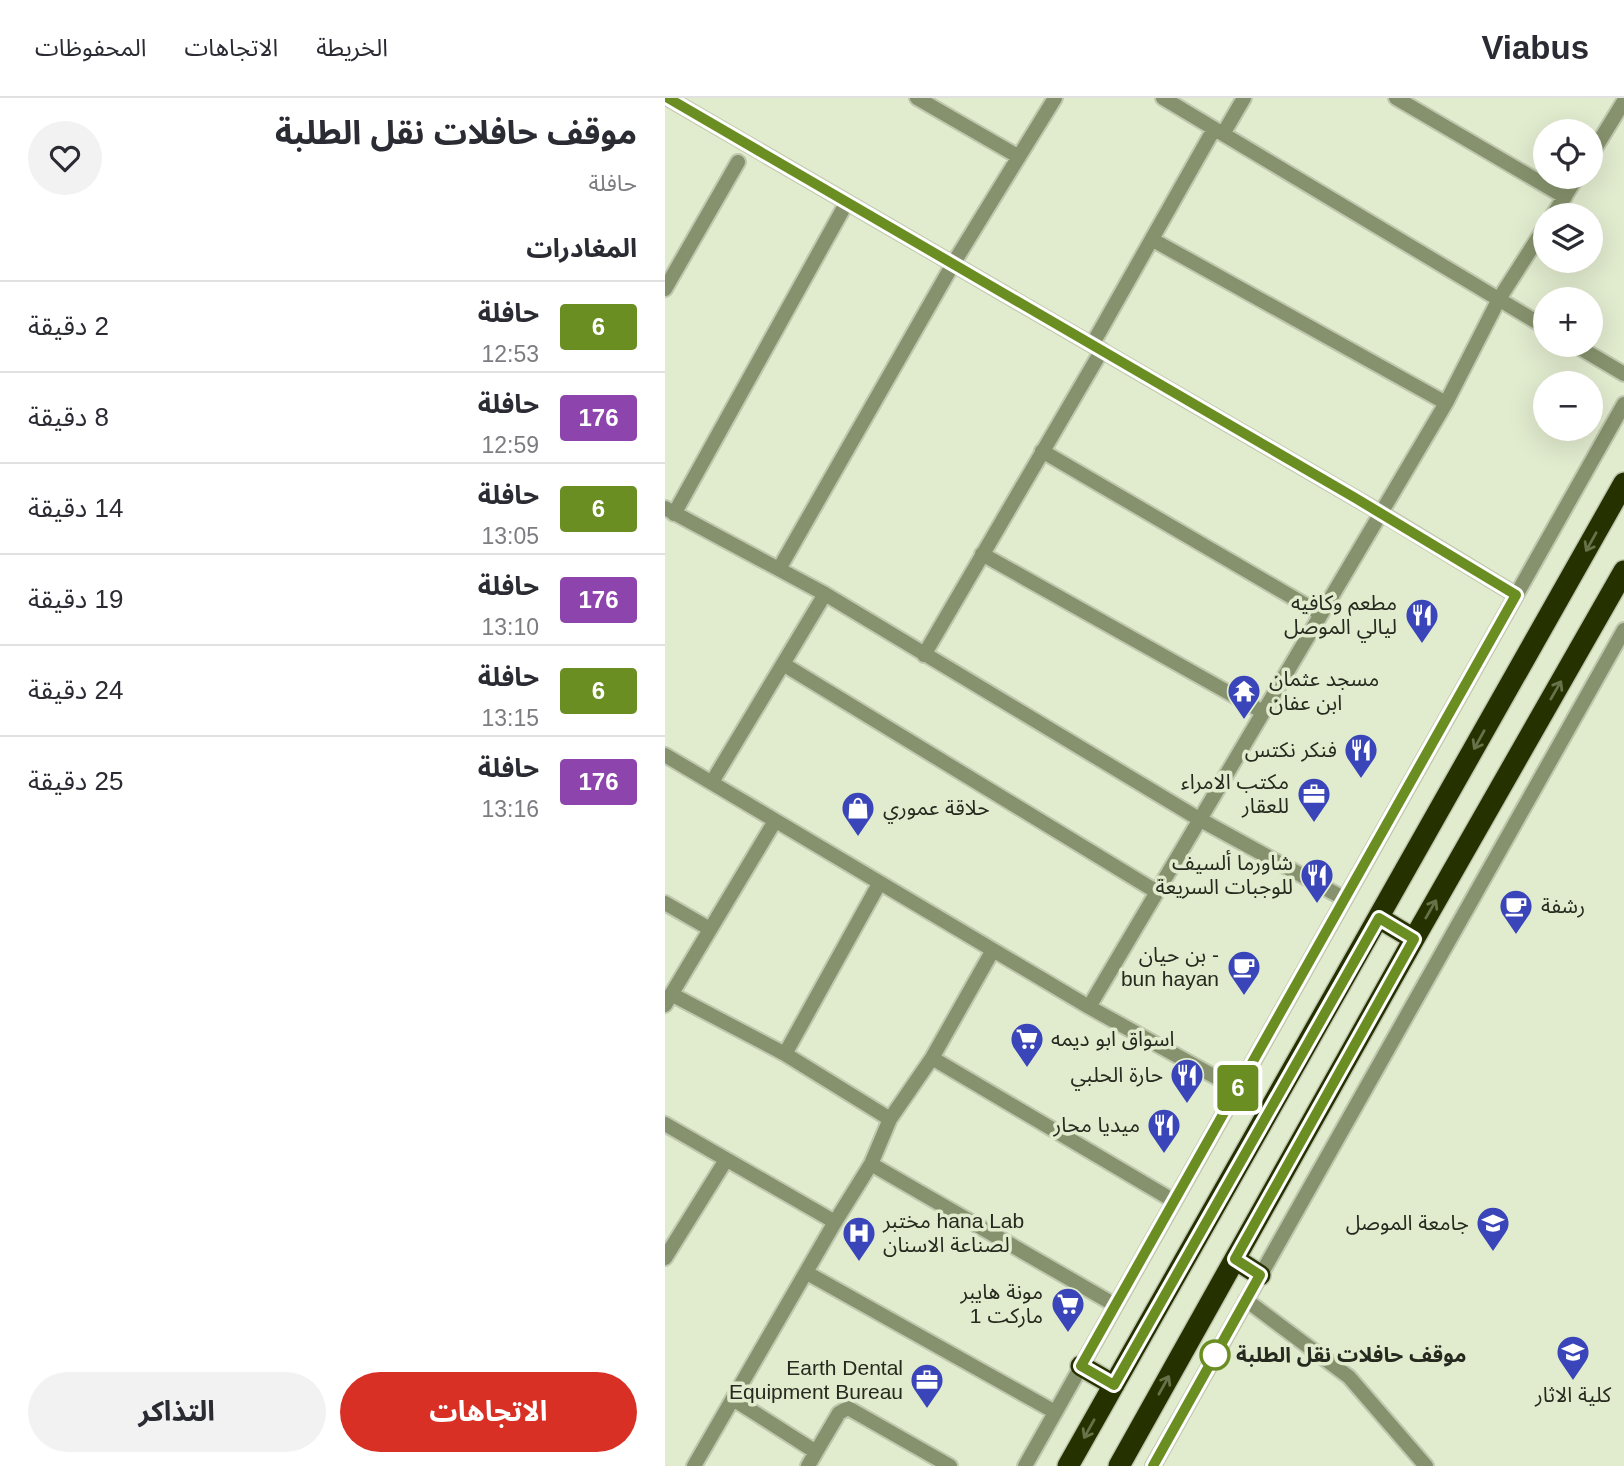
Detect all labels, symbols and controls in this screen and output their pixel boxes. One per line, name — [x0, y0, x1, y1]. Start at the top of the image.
text: Viabus — [1481, 29, 1589, 66]
text: المحفوظات — [35, 34, 146, 61]
text: الاتجاهات — [184, 34, 278, 61]
text: الخريطة — [316, 34, 388, 61]
text: موقف حافلات نقل الطلبة — [275, 114, 637, 151]
map controls — [1533, 119, 1603, 441]
button: locate — [1533, 119, 1603, 189]
button: heart — [28, 121, 102, 195]
text: حافلة — [588, 170, 637, 196]
button: layers — [1533, 203, 1603, 273]
text: المغادرات — [526, 233, 637, 263]
button: + — [1533, 287, 1603, 357]
text: حافلة — [478, 298, 539, 328]
text: 2 دقيقة — [28, 311, 109, 341]
text: 6 — [592, 313, 605, 340]
text: 12:53 — [481, 341, 539, 367]
button: − — [1533, 371, 1603, 441]
text: حافلة — [478, 389, 539, 419]
text: 8 دقيقة — [28, 402, 109, 432]
text: 176 — [578, 404, 619, 431]
text: 12:59 — [481, 432, 539, 458]
text: حافلة — [478, 480, 539, 510]
text: 14 دقيقة — [28, 493, 123, 523]
text: 6 — [592, 495, 605, 522]
text: 13:05 — [481, 523, 539, 549]
one-way arrow — [1584, 531, 1597, 552]
text: حافلة — [478, 571, 539, 601]
text: 19 دقيقة — [28, 584, 123, 614]
text: 176 — [578, 586, 619, 613]
place label: مطعم وكافيه ليالي الموصل — [1284, 591, 1397, 643]
restaurant icon: مطعم وكافيه ليالي الموصل — [1403, 596, 1441, 645]
text: 13:10 — [481, 614, 539, 640]
text: حافلة — [478, 662, 539, 692]
place label: مسجد عثمان ابن عفان — [1269, 667, 1379, 715]
temple icon: مسجد عثمان ابن عفان — [1225, 672, 1263, 721]
text: 24 دقيقة — [28, 675, 123, 705]
text: 6 — [592, 677, 605, 704]
one-way arrow — [1550, 680, 1563, 701]
text: 13:15 — [481, 705, 539, 731]
one-way arrow — [1472, 730, 1486, 750]
restaurant icon: فنكر نكتس — [1342, 731, 1380, 780]
place label: فنكر نكتس — [1245, 738, 1337, 762]
text: حافلة — [478, 753, 539, 783]
text: 25 دقيقة — [28, 766, 123, 796]
text: 176 — [578, 768, 619, 795]
place label: مكتب الامراء للعقار — [1181, 770, 1289, 818]
office icon: مكتب الامراء للعقار — [1295, 775, 1333, 824]
shop icon: حلاقة عموري — [839, 789, 877, 838]
text: 13:16 — [481, 796, 539, 822]
place label: حلاقة عموري — [883, 796, 990, 824]
place label: شاورما ألسيف للوجبات السريعة — [1156, 850, 1293, 899]
restaurant icon: شاورما ألسيف للوجبات السريعة — [1298, 856, 1336, 905]
cafe icon: رشفة — [1497, 887, 1535, 936]
place label: رشفة — [1541, 894, 1585, 918]
one-way arrow — [1425, 899, 1438, 920]
place label: بن حيان - bun hayan — [1121, 943, 1219, 990]
cafe icon: بن حيان - bun hayan — [1225, 948, 1263, 997]
supermarket icon: اسواق ابو ديمه — [1008, 1020, 1046, 1069]
place label: اسواق ابو ديمه — [1051, 1027, 1175, 1051]
restaurant icon: حارة الحلبي — [1168, 1056, 1206, 1105]
place label: حارة الحلبي — [1071, 1063, 1163, 1091]
line badge: 6 — [1215, 1065, 1261, 1111]
text: 6 — [1231, 1074, 1245, 1101]
restaurant icon: ميديا محار — [1145, 1106, 1183, 1155]
place label: ميديا محار — [1053, 1113, 1140, 1137]
school or university icon: جامعة الموصل — [1474, 1204, 1512, 1253]
place label: مختبر hana Lab لصناعة الاسنان — [882, 1209, 1024, 1257]
place label: جامعة الموصل — [1346, 1211, 1469, 1235]
hospital icon: مختبر hana Lab لصناعة الاسنان — [840, 1214, 878, 1263]
place label: مونة هايبر ماركت 1 — [959, 1280, 1043, 1328]
supermarket icon: مونة هايبر ماركت 1 — [1049, 1285, 1087, 1334]
school or university icon: كلية الاثار — [1554, 1333, 1592, 1382]
marker: موقف حافلات نقل الطلبة — [1200, 1340, 1230, 1370]
place label: موقف حافلات نقل الطلبة — [1236, 1343, 1466, 1367]
place label: Earth Dental Equipment Bureau — [729, 1356, 903, 1403]
office icon: Earth Dental Equipment Bureau — [908, 1361, 946, 1410]
button: التذاكر — [28, 1372, 326, 1452]
button: الاتجاهات — [340, 1372, 637, 1452]
one-way arrow — [1158, 1376, 1172, 1396]
place label: كلية الاثار — [1534, 1383, 1611, 1407]
one-way arrow — [1082, 1418, 1096, 1438]

